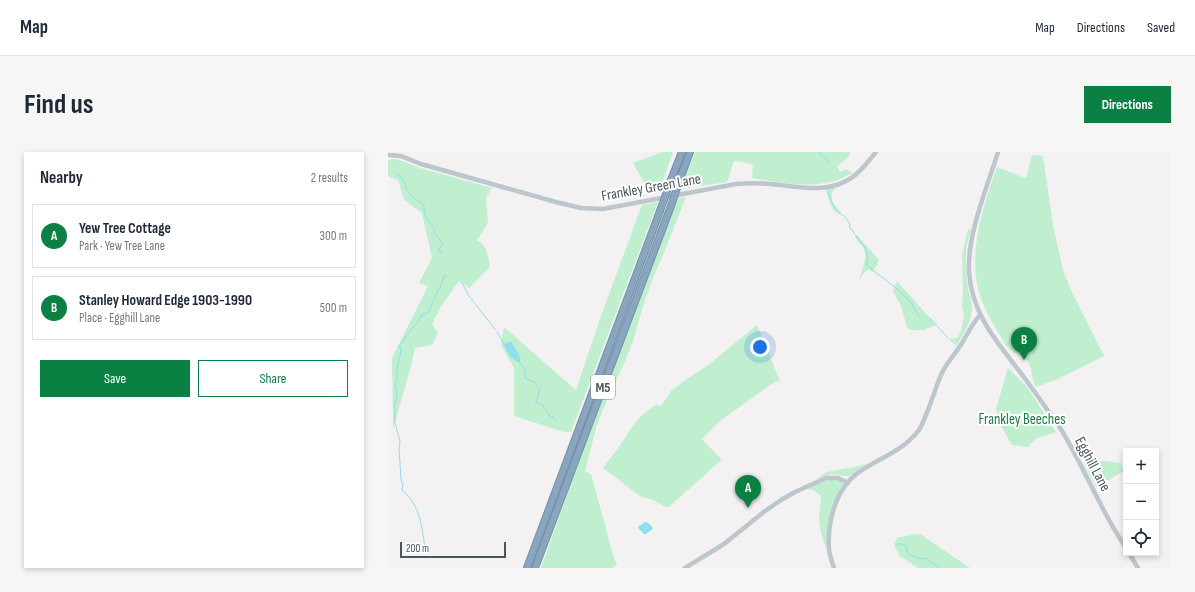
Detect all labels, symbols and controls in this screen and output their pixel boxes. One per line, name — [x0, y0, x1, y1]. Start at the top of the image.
text: Map — [20, 16, 48, 39]
text: Map — [1035, 19, 1055, 36]
text: Directions — [1077, 19, 1125, 36]
text: Saved — [1147, 19, 1175, 36]
button: Directions — [1084, 86, 1171, 123]
text: Find us — [24, 88, 93, 121]
text: Nearby — [40, 168, 83, 188]
street label: Frankley Green Lane — [600, 169, 702, 206]
text: 2 results — [311, 170, 348, 186]
text: Yew Tree Cottage — [79, 219, 171, 238]
text: A — [51, 228, 57, 244]
text: 300 m — [320, 228, 347, 244]
text: Park · Yew Tree Lane — [79, 238, 165, 254]
text: Stanley Howard Edge 1903-1990 — [79, 291, 252, 310]
text: B — [51, 300, 57, 316]
text: 500 m — [320, 300, 347, 316]
text: Place · Egghill Lane — [79, 310, 160, 326]
pin: B — [1011, 327, 1037, 360]
your location — [750, 337, 770, 357]
button: Save — [40, 360, 190, 397]
button: Share — [198, 360, 348, 397]
road number: M5 — [591, 375, 615, 399]
park label: Frankley Beeches — [978, 410, 1066, 429]
street label: Egghill Lane — [1070, 434, 1115, 495]
map controls — [1123, 448, 1159, 556]
button: + — [1123, 448, 1159, 484]
pin: A — [735, 475, 761, 508]
button: − — [1123, 484, 1159, 520]
button: locate — [1123, 520, 1159, 556]
scale bar — [400, 540, 506, 559]
text: 200 m — [406, 542, 429, 555]

